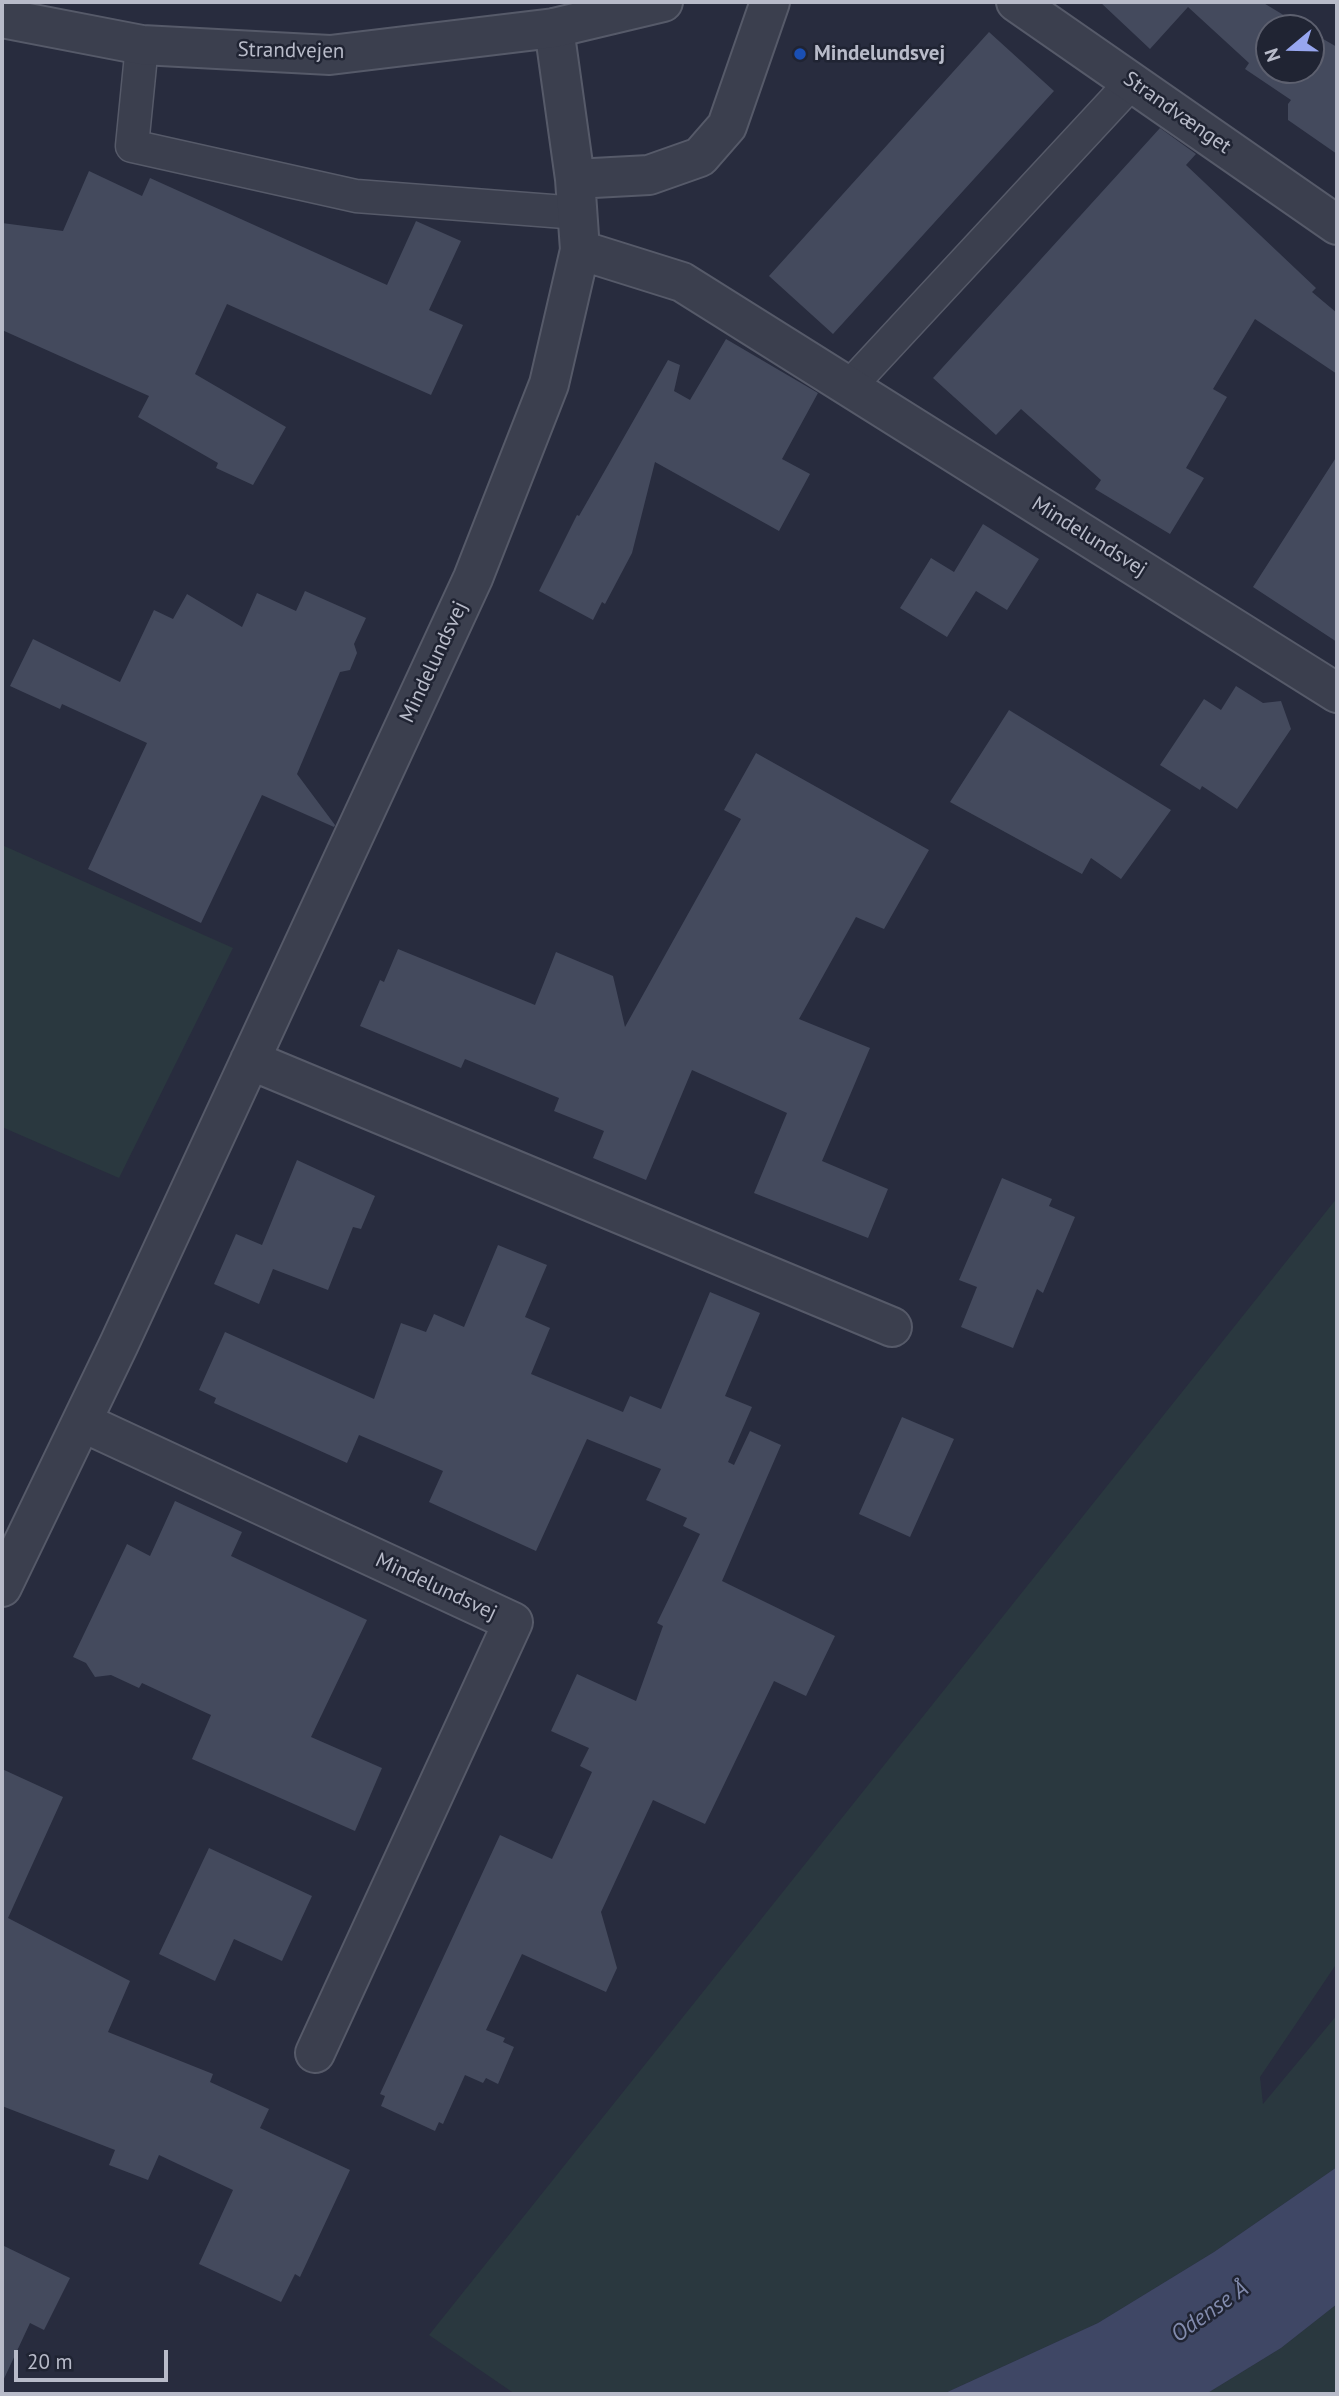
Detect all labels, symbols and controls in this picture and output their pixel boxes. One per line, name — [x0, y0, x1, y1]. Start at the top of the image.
north arrow — [1255, 14, 1325, 84]
street label: Strandvejen — [237, 37, 345, 65]
place label: Mindelundsvej — [814, 41, 945, 67]
text: N — [1259, 45, 1285, 65]
marker: Mindelundsvej — [792, 46, 808, 62]
street label: Strandvænget — [1118, 67, 1236, 159]
street label: Mindelundsvej — [1027, 492, 1151, 582]
street label: Mindelundsvej — [395, 597, 473, 727]
street label: Mindelundsvej — [371, 1548, 501, 1626]
water label: Odense Å — [1166, 2275, 1254, 2349]
scale bar — [18, 2336, 172, 2380]
text: 20 m — [27, 2348, 73, 2375]

